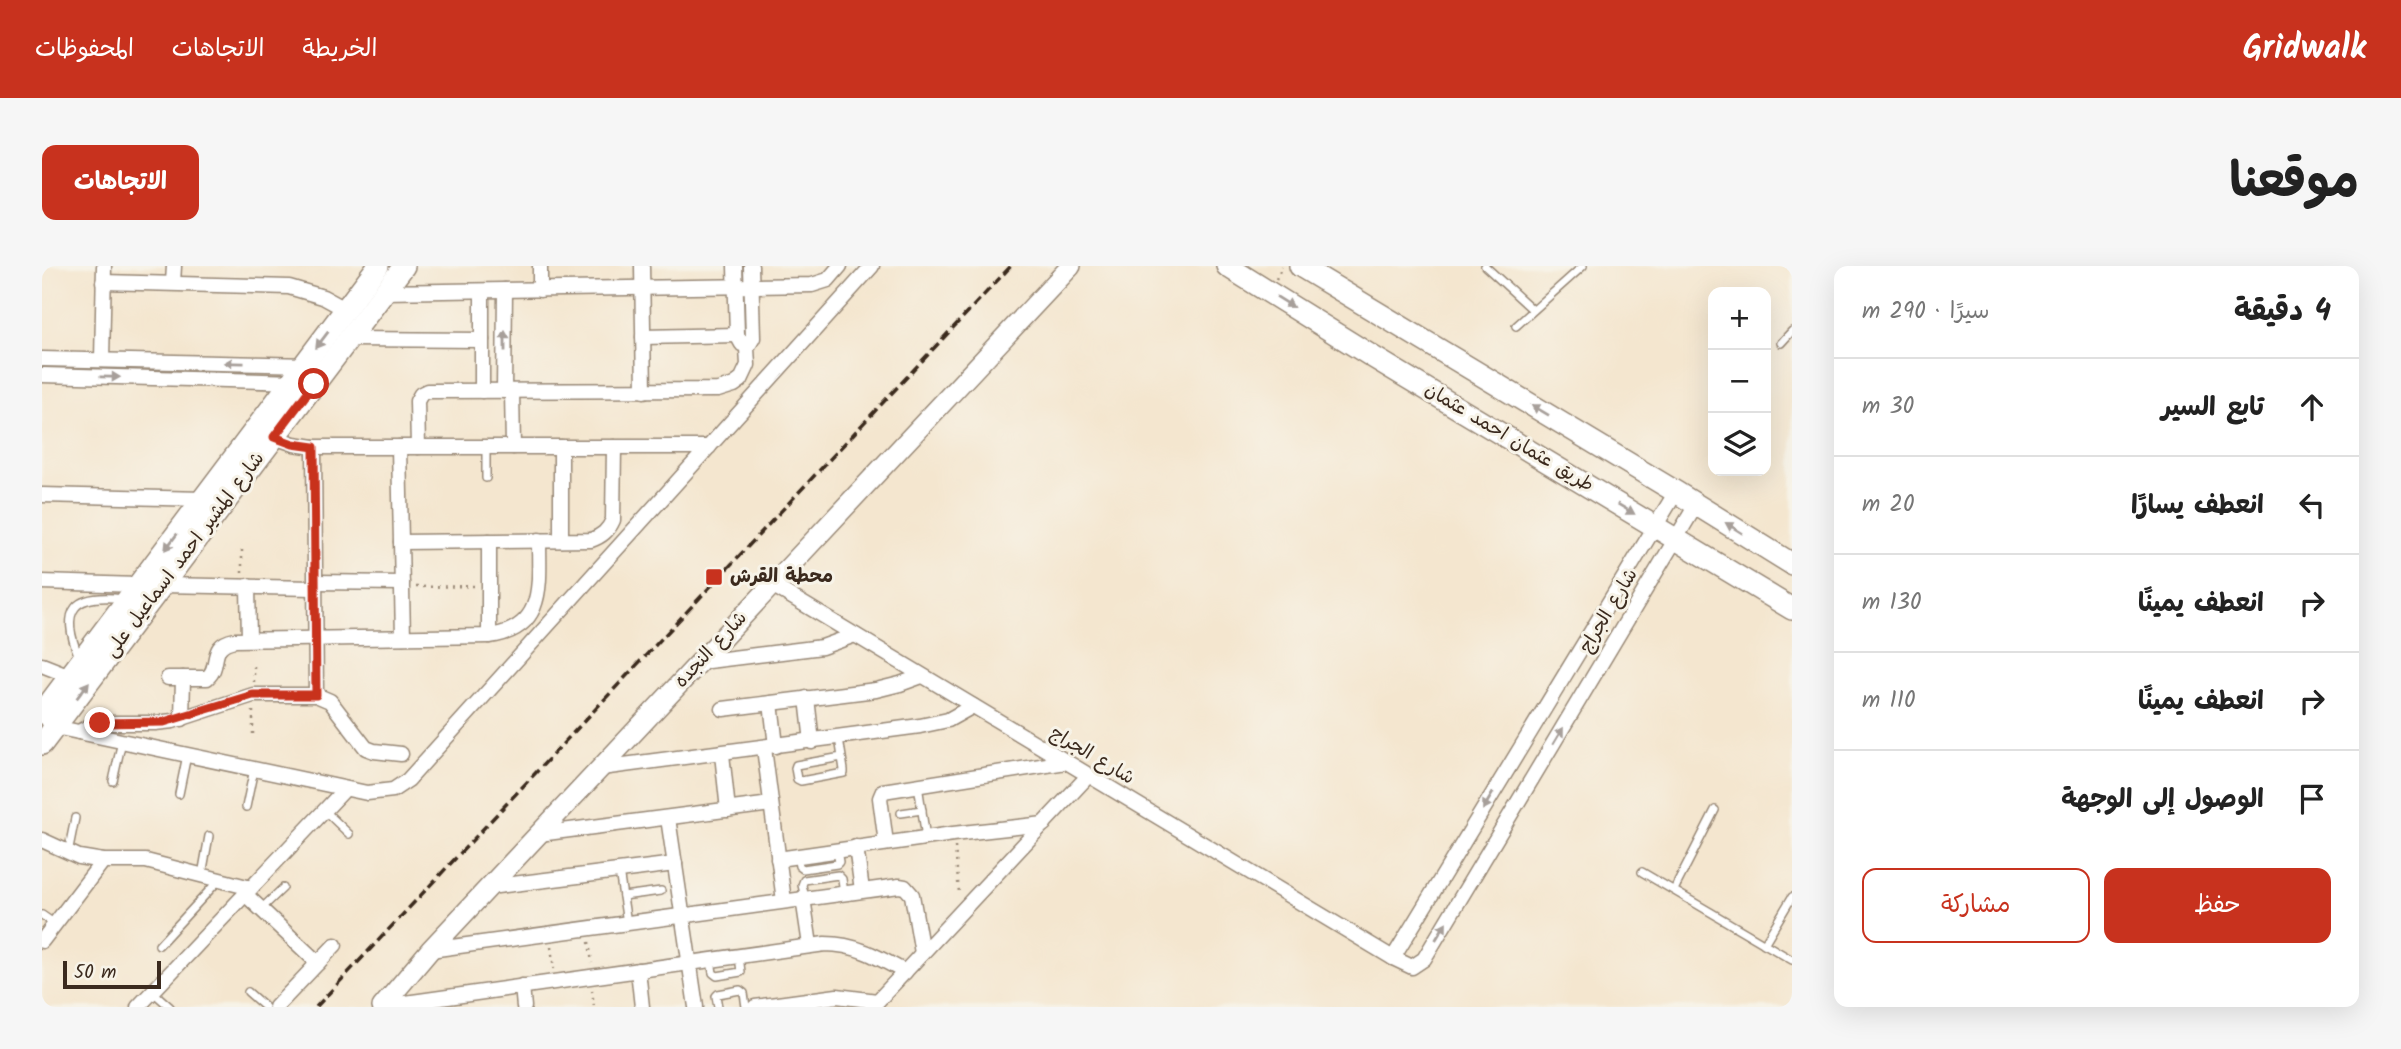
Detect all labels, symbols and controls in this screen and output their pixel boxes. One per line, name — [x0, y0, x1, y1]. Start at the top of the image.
text: Gridwalk — [2243, 23, 2366, 76]
text: المحفوظات — [35, 30, 134, 69]
text: الاتجاهات — [172, 30, 265, 69]
text: الخريطة — [303, 30, 377, 69]
text: موقعنا — [2229, 144, 2359, 222]
button: الاتجاهات — [42, 145, 199, 220]
map controls — [1708, 287, 1771, 476]
button: + — [1708, 287, 1771, 350]
text: 4 دقيقة — [2234, 288, 2331, 336]
text: سيرًا · 290 m — [1862, 294, 1990, 330]
one-way arrow — [1275, 296, 1294, 308]
one-way arrow — [499, 329, 511, 351]
one-way arrow — [316, 331, 330, 349]
button: − — [1708, 350, 1771, 413]
one-way arrow — [223, 357, 245, 369]
route start — [298, 368, 329, 399]
one-way arrow — [99, 371, 121, 383]
street label: طريق عثمان احمد عثمان — [1419, 375, 1599, 501]
text: تابع السير — [2161, 387, 2264, 429]
icon: ahead — [2293, 388, 2331, 426]
text: 30 m — [1862, 389, 1914, 425]
one-way arrow — [1530, 403, 1549, 416]
button: layers — [1708, 413, 1771, 476]
street label: شارع المشير احمد اسماعيل على — [97, 446, 273, 664]
text: انعطف يسارًا — [2131, 485, 2264, 527]
icon: left — [2293, 486, 2331, 524]
text: 20 m — [1862, 487, 1914, 523]
one-way arrow — [1616, 502, 1635, 515]
one-way arrow — [1724, 522, 1744, 535]
one-way arrow — [163, 532, 178, 550]
place label: محطة القرش — [730, 562, 833, 592]
street label: شارع الجراج — [1572, 563, 1646, 659]
marker: محطة القرش — [704, 567, 724, 587]
text: انعطف يمينًا — [2138, 583, 2264, 625]
icon: right — [2293, 584, 2331, 622]
text: 130 m — [1862, 585, 1921, 621]
street label: شارع النجده — [667, 605, 755, 695]
one-way arrow — [76, 681, 90, 699]
text: انعطف يمينًا — [2138, 681, 2264, 723]
icon: right — [2293, 682, 2331, 720]
text: 110 m — [1862, 683, 1916, 719]
route end — [84, 707, 115, 738]
street label: شارع الجراج — [1044, 719, 1140, 793]
one-way arrow — [1551, 726, 1564, 745]
text: الوصول إلى الوجهة — [2061, 779, 2264, 821]
icon: arrive — [2293, 780, 2331, 818]
one-way arrow — [1481, 792, 1494, 811]
button: مشاركة — [1862, 868, 2090, 943]
button: حفظ — [2104, 868, 2331, 943]
one-way arrow — [1434, 921, 1447, 940]
scale bar — [63, 958, 161, 990]
text: 50 m — [74, 958, 116, 988]

